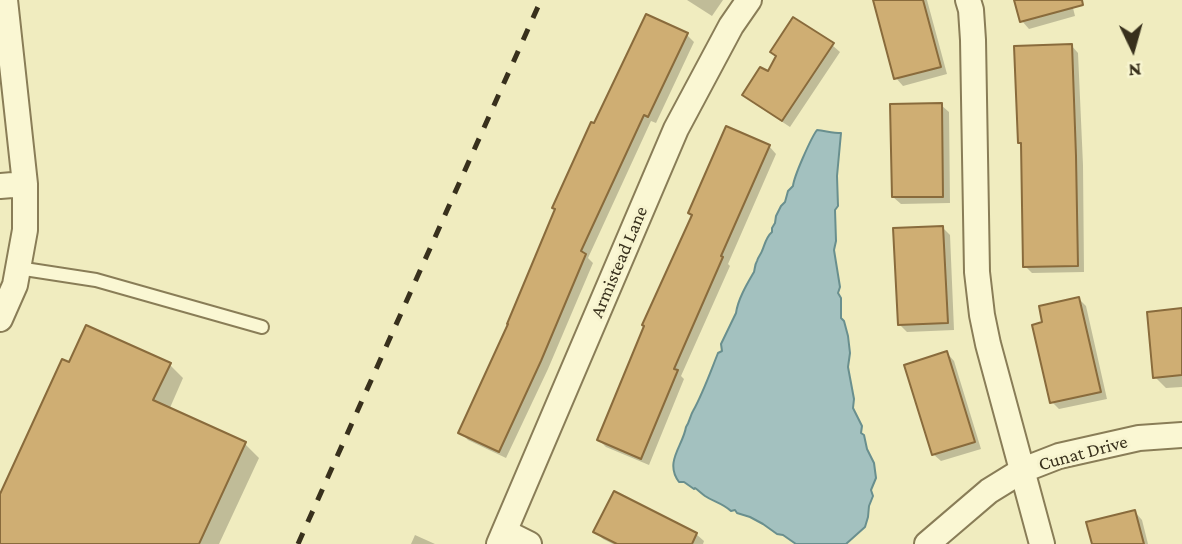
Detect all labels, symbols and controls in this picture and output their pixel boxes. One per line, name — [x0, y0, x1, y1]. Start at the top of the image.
north arrow — [1098, 14, 1168, 84]
text: N — [1128, 59, 1142, 81]
street label: Armistead Lane — [585, 203, 653, 321]
street label: Cunat Drive — [1036, 430, 1130, 476]

